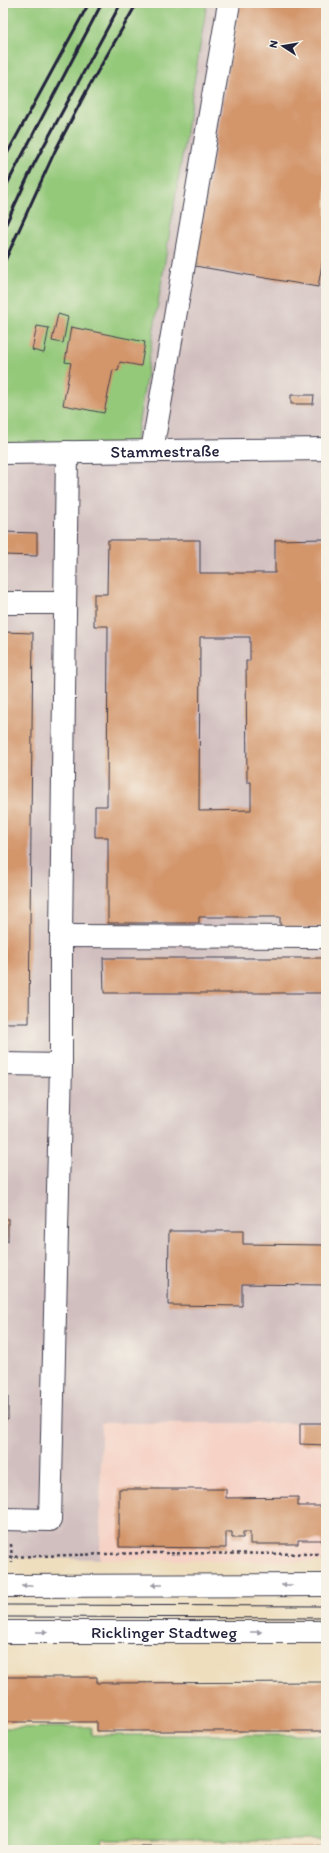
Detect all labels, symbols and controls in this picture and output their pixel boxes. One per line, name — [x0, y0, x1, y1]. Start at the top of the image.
north arrow — [263, 26, 303, 66]
text: N — [267, 39, 281, 49]
street label: Stammestraße — [110, 440, 220, 462]
one-way arrow — [150, 1582, 163, 1588]
one-way arrow — [280, 1582, 293, 1588]
one-way arrow — [20, 1583, 33, 1589]
street label: Ricklinger Stadtweg — [91, 1622, 237, 1642]
one-way arrow — [36, 1629, 49, 1635]
one-way arrow — [250, 1629, 263, 1635]

